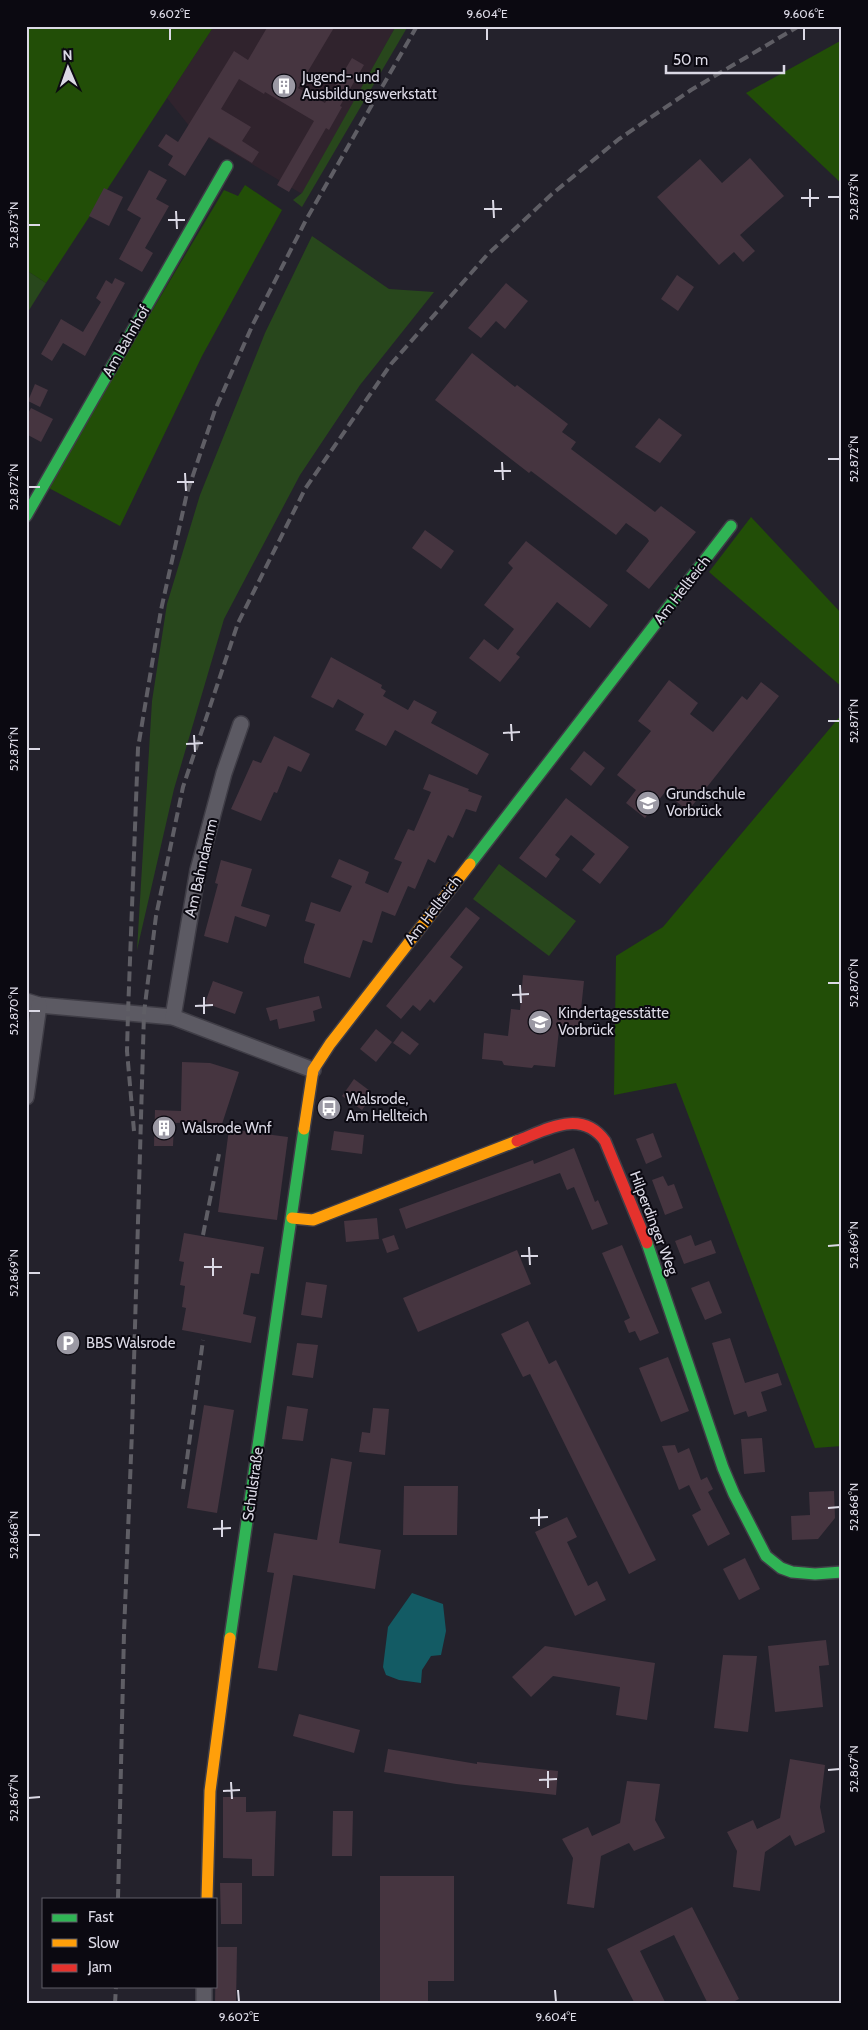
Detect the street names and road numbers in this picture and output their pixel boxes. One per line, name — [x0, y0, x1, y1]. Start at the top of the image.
street label: Am Bahnhof — [98, 302, 154, 380]
street label: Am Hellteich — [650, 552, 714, 628]
street label: Am Bahndamm — [181, 817, 221, 919]
street label: Am Hellteich — [401, 872, 465, 948]
street label: Hilperdinger Weg — [626, 1169, 682, 1278]
street label: Schulstraße — [239, 1446, 267, 1522]

